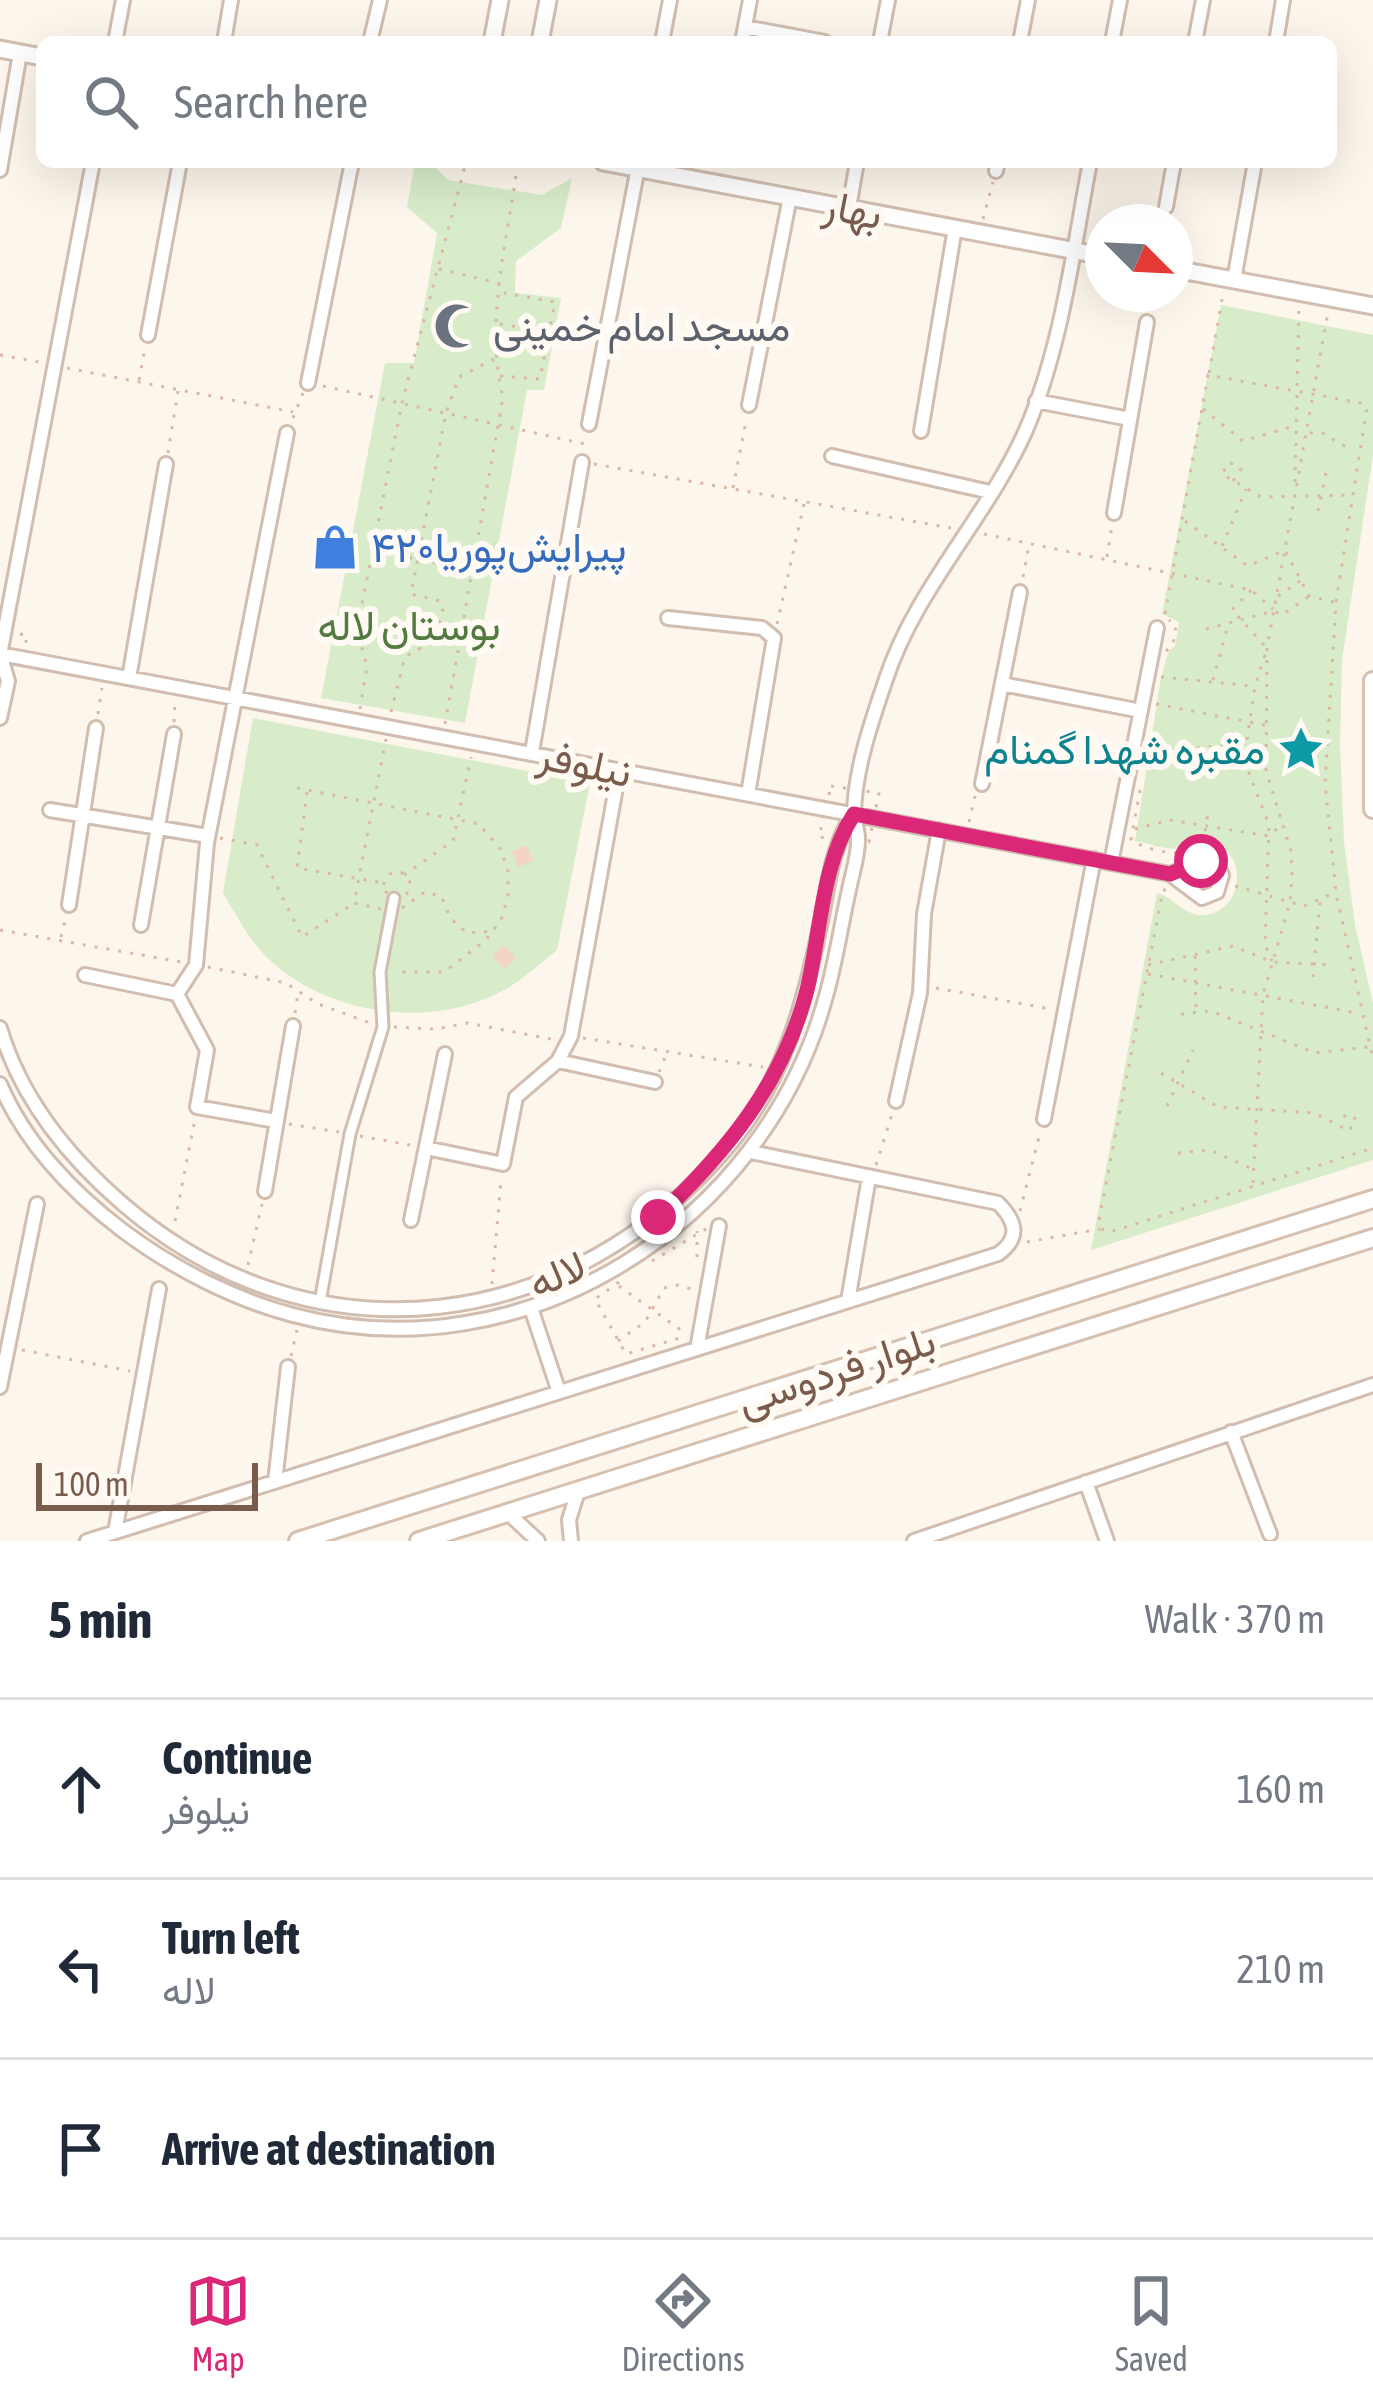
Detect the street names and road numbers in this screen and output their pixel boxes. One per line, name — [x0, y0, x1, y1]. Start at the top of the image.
street label: بهار — [818, 180, 886, 241]
street label: نیلوفر — [532, 729, 636, 799]
street label: لاله — [521, 1241, 593, 1307]
street label: بلوار فردوسی — [731, 1315, 942, 1427]

